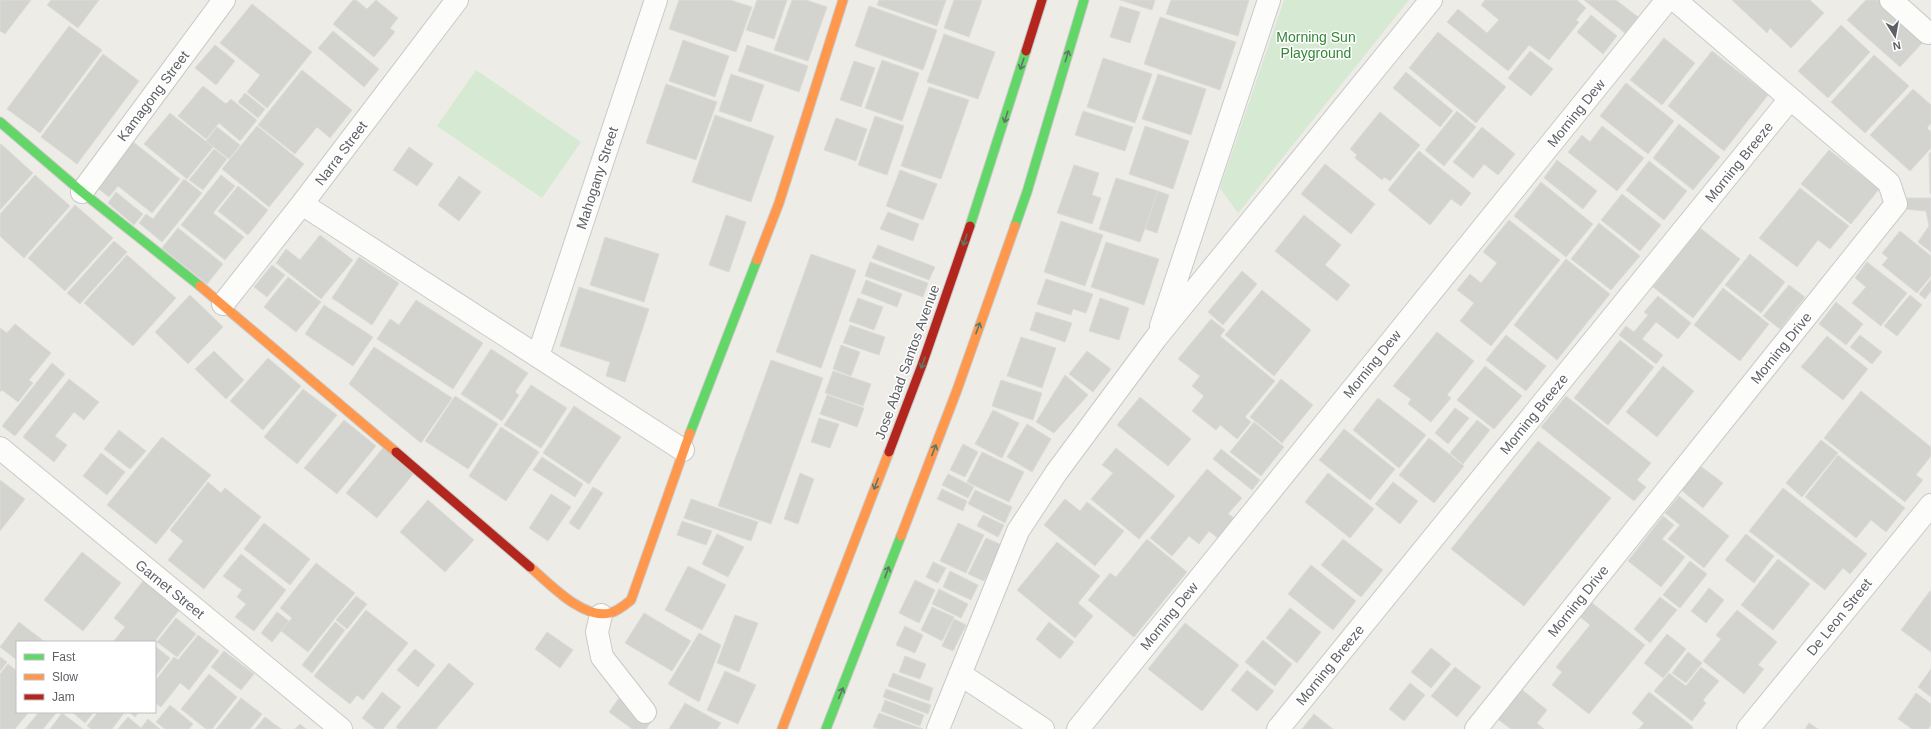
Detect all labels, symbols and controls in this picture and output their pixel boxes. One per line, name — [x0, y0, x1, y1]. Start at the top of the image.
north arrow — [1875, 16, 1915, 56]
park label: Morning Sun Playground — [1276, 29, 1356, 61]
text: N — [1892, 39, 1902, 52]
street label: Kamagong Street — [114, 48, 192, 144]
one-way arrow — [1064, 50, 1071, 63]
one-way arrow — [1018, 57, 1025, 70]
street label: Morning Dew — [1544, 75, 1609, 150]
one-way arrow — [1002, 110, 1009, 123]
street label: Narra Street — [312, 118, 370, 188]
street label: Morning Breeze — [1702, 118, 1776, 205]
street label: Mahogany Street — [573, 125, 621, 231]
one-way arrow — [961, 234, 969, 246]
street label: Jose Abad Santos Avenue — [872, 282, 942, 441]
street label: Morning Drive — [1747, 309, 1815, 387]
one-way arrow — [975, 323, 983, 335]
street label: Morning Dew — [1340, 326, 1405, 401]
one-way arrow — [919, 357, 926, 370]
street label: Morning Breeze — [1497, 370, 1571, 457]
one-way arrow — [930, 445, 938, 457]
one-way arrow — [872, 478, 880, 490]
street label: Garnet Street — [132, 556, 208, 622]
street label: Morning Drive — [1544, 562, 1612, 640]
one-way arrow — [884, 566, 892, 578]
street label: De Leon Street — [1803, 575, 1875, 659]
street label: Morning Dew — [1137, 578, 1202, 653]
street label: Morning Breeze — [1293, 621, 1367, 708]
legend — [16, 641, 156, 713]
text: Fast — [52, 650, 76, 664]
text: Slow — [52, 670, 78, 684]
one-way arrow — [837, 687, 845, 699]
text: Jam — [52, 690, 75, 704]

